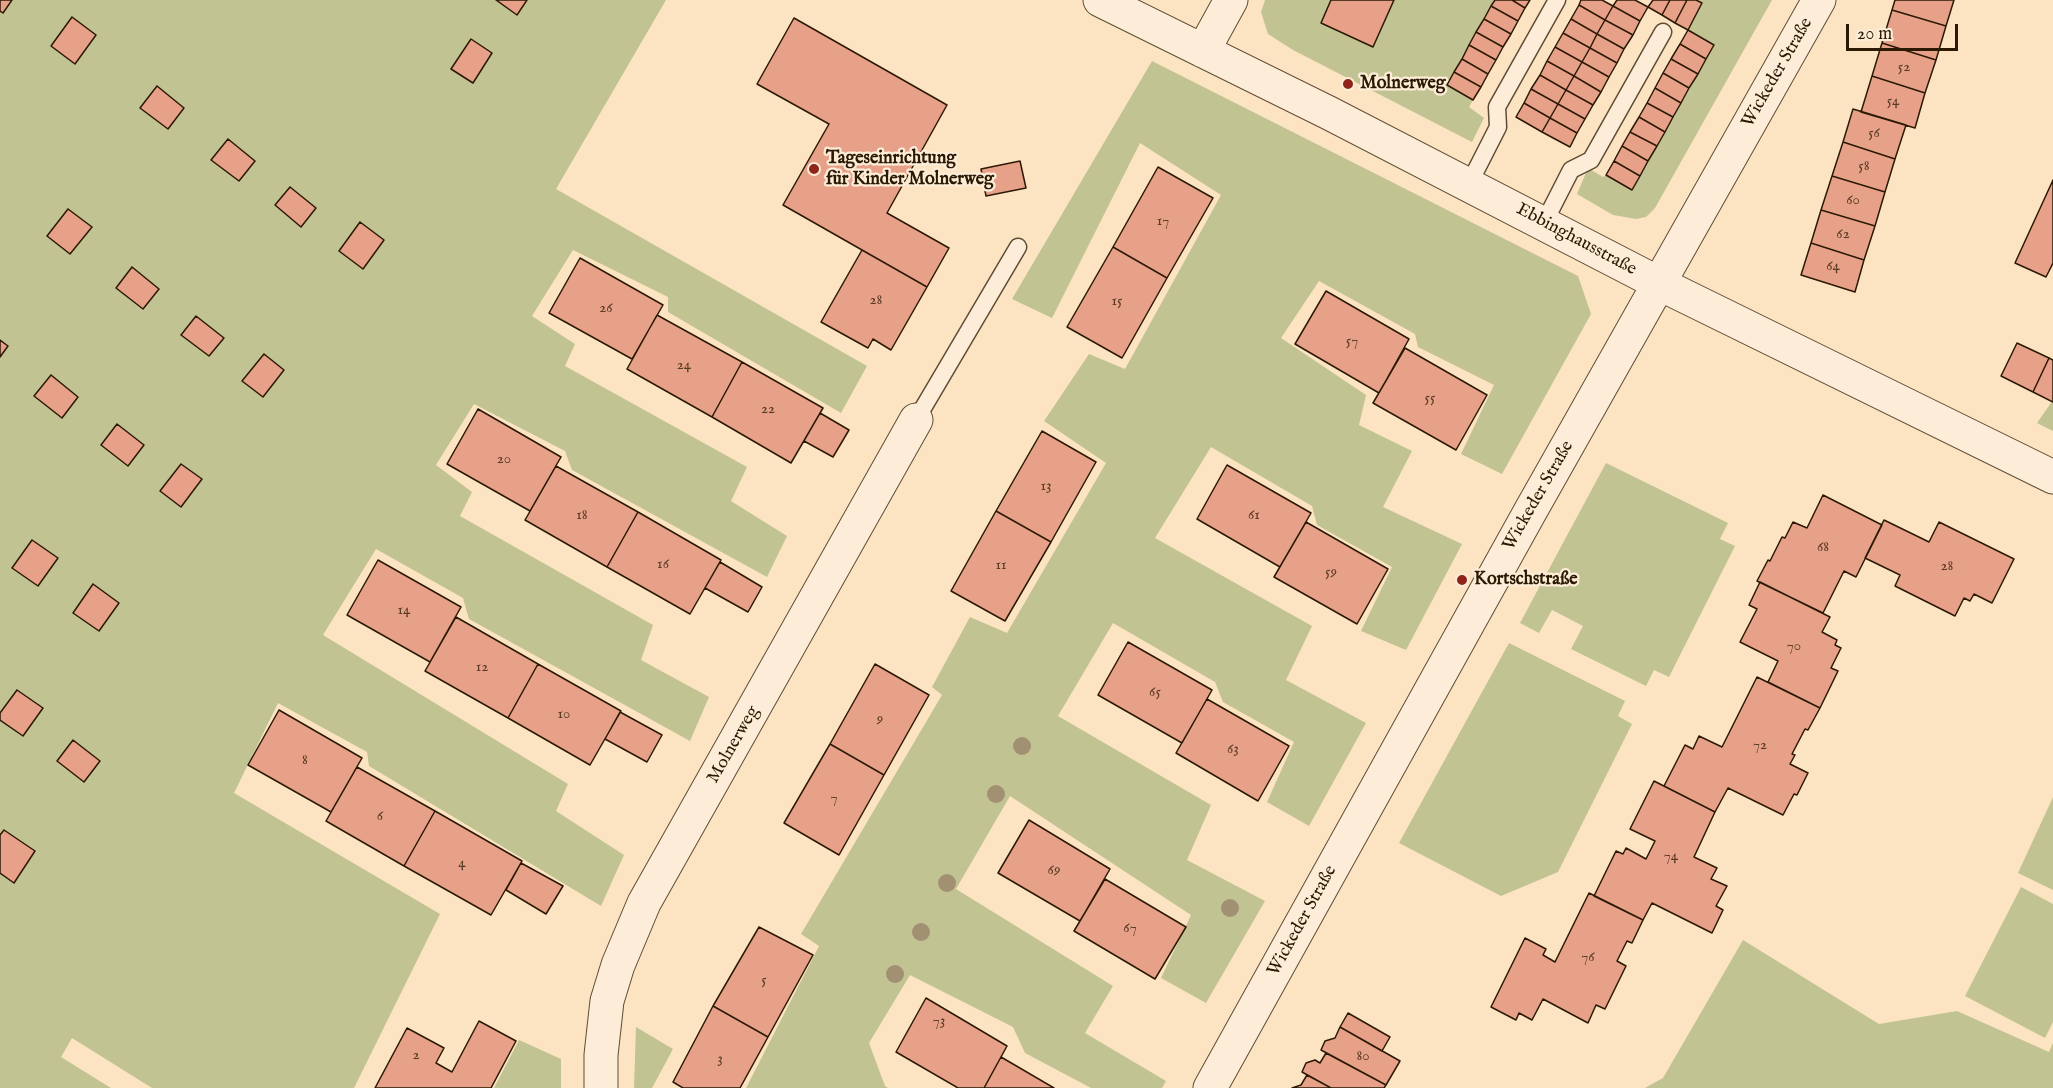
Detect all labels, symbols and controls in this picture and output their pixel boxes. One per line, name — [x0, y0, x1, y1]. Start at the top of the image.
scale bar — [1849, 12, 1962, 50]
street label: Wickeder Straße — [1738, 14, 1818, 132]
text: 20 m — [1857, 23, 1892, 46]
house number: 52 — [1898, 59, 1910, 77]
place label: Molnerweg — [1360, 73, 1446, 95]
marker: Molnerweg — [1341, 77, 1355, 91]
house number: 54 — [1887, 93, 1899, 111]
house number: 56 — [1868, 125, 1880, 143]
place label: Tageseinrichtung für Kinder Molnerweg — [826, 148, 994, 190]
house number: 58 — [1858, 158, 1870, 176]
marker: Tageseinrichtung für Kinder Molnerweg — [807, 162, 821, 176]
house number: 60 — [1846, 192, 1860, 210]
street label: Ebbinghausstraße — [1512, 199, 1640, 281]
house number: 17 — [1157, 213, 1169, 231]
house number: 62 — [1836, 226, 1850, 244]
house number: 64 — [1826, 258, 1840, 276]
house number: 28 — [870, 292, 882, 310]
house number: 15 — [1111, 293, 1123, 311]
house number: 26 — [599, 300, 613, 318]
house number: 57 — [1346, 333, 1358, 351]
house number: 24 — [677, 357, 691, 375]
house number: 55 — [1425, 390, 1435, 408]
house number: 22 — [761, 401, 775, 419]
street label: Wickeder Straße — [1499, 437, 1579, 555]
house number: 20 — [497, 451, 511, 469]
house number: 13 — [1040, 478, 1052, 496]
house number: 18 — [576, 507, 588, 525]
house number: 61 — [1248, 507, 1260, 525]
house number: 68 — [1817, 539, 1829, 557]
house number: 16 — [657, 556, 669, 574]
house number: 11 — [995, 557, 1007, 575]
house number: 28 — [1941, 558, 1953, 576]
house number: 59 — [1325, 564, 1337, 582]
place label: Kortschstraße — [1474, 569, 1577, 591]
marker: Kortschstraße — [1455, 573, 1469, 587]
house number: 14 — [398, 602, 410, 620]
house number: 70 — [1787, 638, 1801, 656]
house number: 12 — [476, 659, 488, 677]
house number: 65 — [1149, 684, 1161, 702]
street label: Molnerweg — [703, 703, 765, 787]
house number: 10 — [558, 706, 570, 724]
house number: 9 — [877, 711, 883, 729]
house number: 72 — [1753, 737, 1767, 755]
house number: 63 — [1227, 741, 1239, 759]
house number: 8 — [302, 752, 308, 770]
house number: 7 — [830, 790, 838, 808]
house number: 6 — [377, 808, 383, 826]
house number: 74 — [1664, 848, 1678, 866]
house number: 4 — [458, 855, 466, 873]
house number: 69 — [1048, 862, 1060, 880]
street label: Wickeder Straße — [1264, 862, 1342, 980]
house number: 67 — [1123, 920, 1137, 938]
house number: 76 — [1581, 949, 1595, 967]
house number: 5 — [761, 972, 767, 990]
house number: 73 — [933, 1013, 945, 1031]
house number: 2 — [412, 1047, 420, 1065]
house number: 80 — [1356, 1048, 1370, 1066]
house number: 3 — [717, 1051, 723, 1069]

